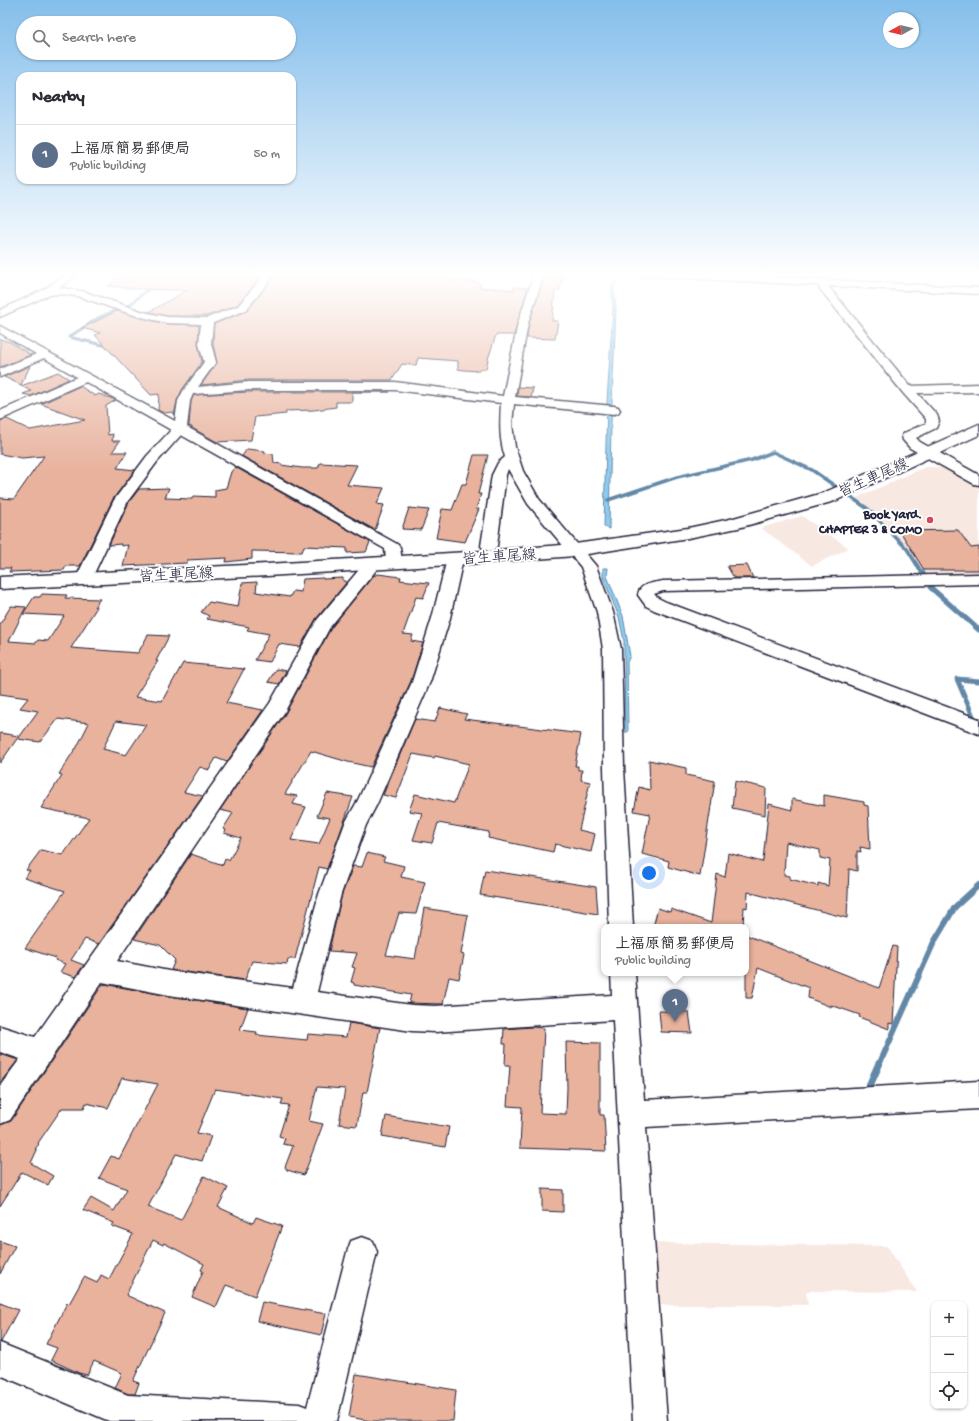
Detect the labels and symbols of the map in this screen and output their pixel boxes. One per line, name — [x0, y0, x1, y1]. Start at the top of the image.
north arrow — [883, 12, 919, 48]
street label: 皆生車尾線 — [835, 454, 912, 502]
place label: Book Yard. CHAPTER 3 & COMO — [818, 508, 922, 538]
marker: Book Yard. CHAPTER 3 & COMO — [925, 515, 935, 525]
street label: 皆生車尾線 — [461, 545, 537, 570]
street label: 皆生車尾線 — [138, 564, 214, 587]
your location — [639, 863, 659, 883]
pin: 1 — [662, 989, 688, 1022]

